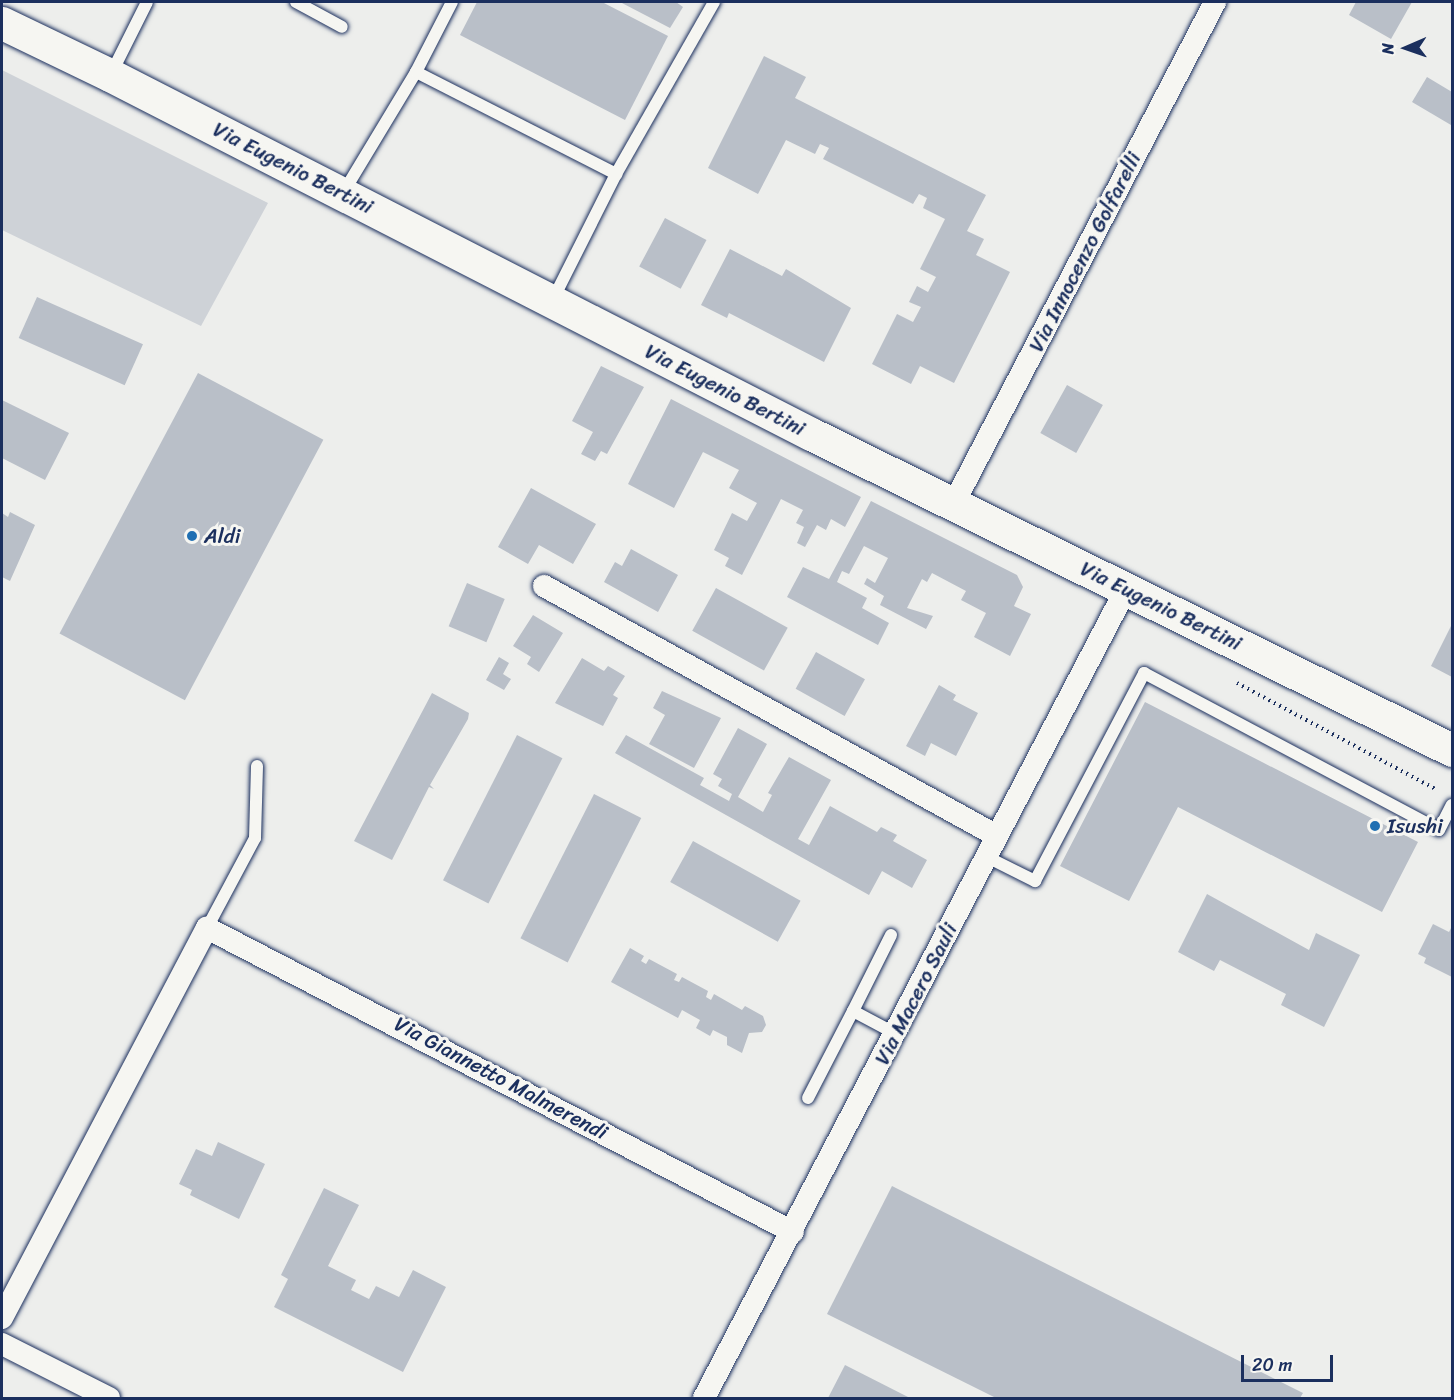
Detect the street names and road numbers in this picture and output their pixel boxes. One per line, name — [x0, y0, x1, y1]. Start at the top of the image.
street label: Via Eugenio Bertini — [209, 117, 377, 219]
street label: Via Innocenzo Golfarelli — [1024, 148, 1146, 356]
street label: Via Eugenio Bertini — [641, 339, 809, 441]
street label: Via Eugenio Bertini — [1076, 556, 1246, 656]
street label: Via Macero Sauli — [870, 919, 962, 1069]
street label: Via Giannetto Malmerendi — [390, 1011, 612, 1145]

